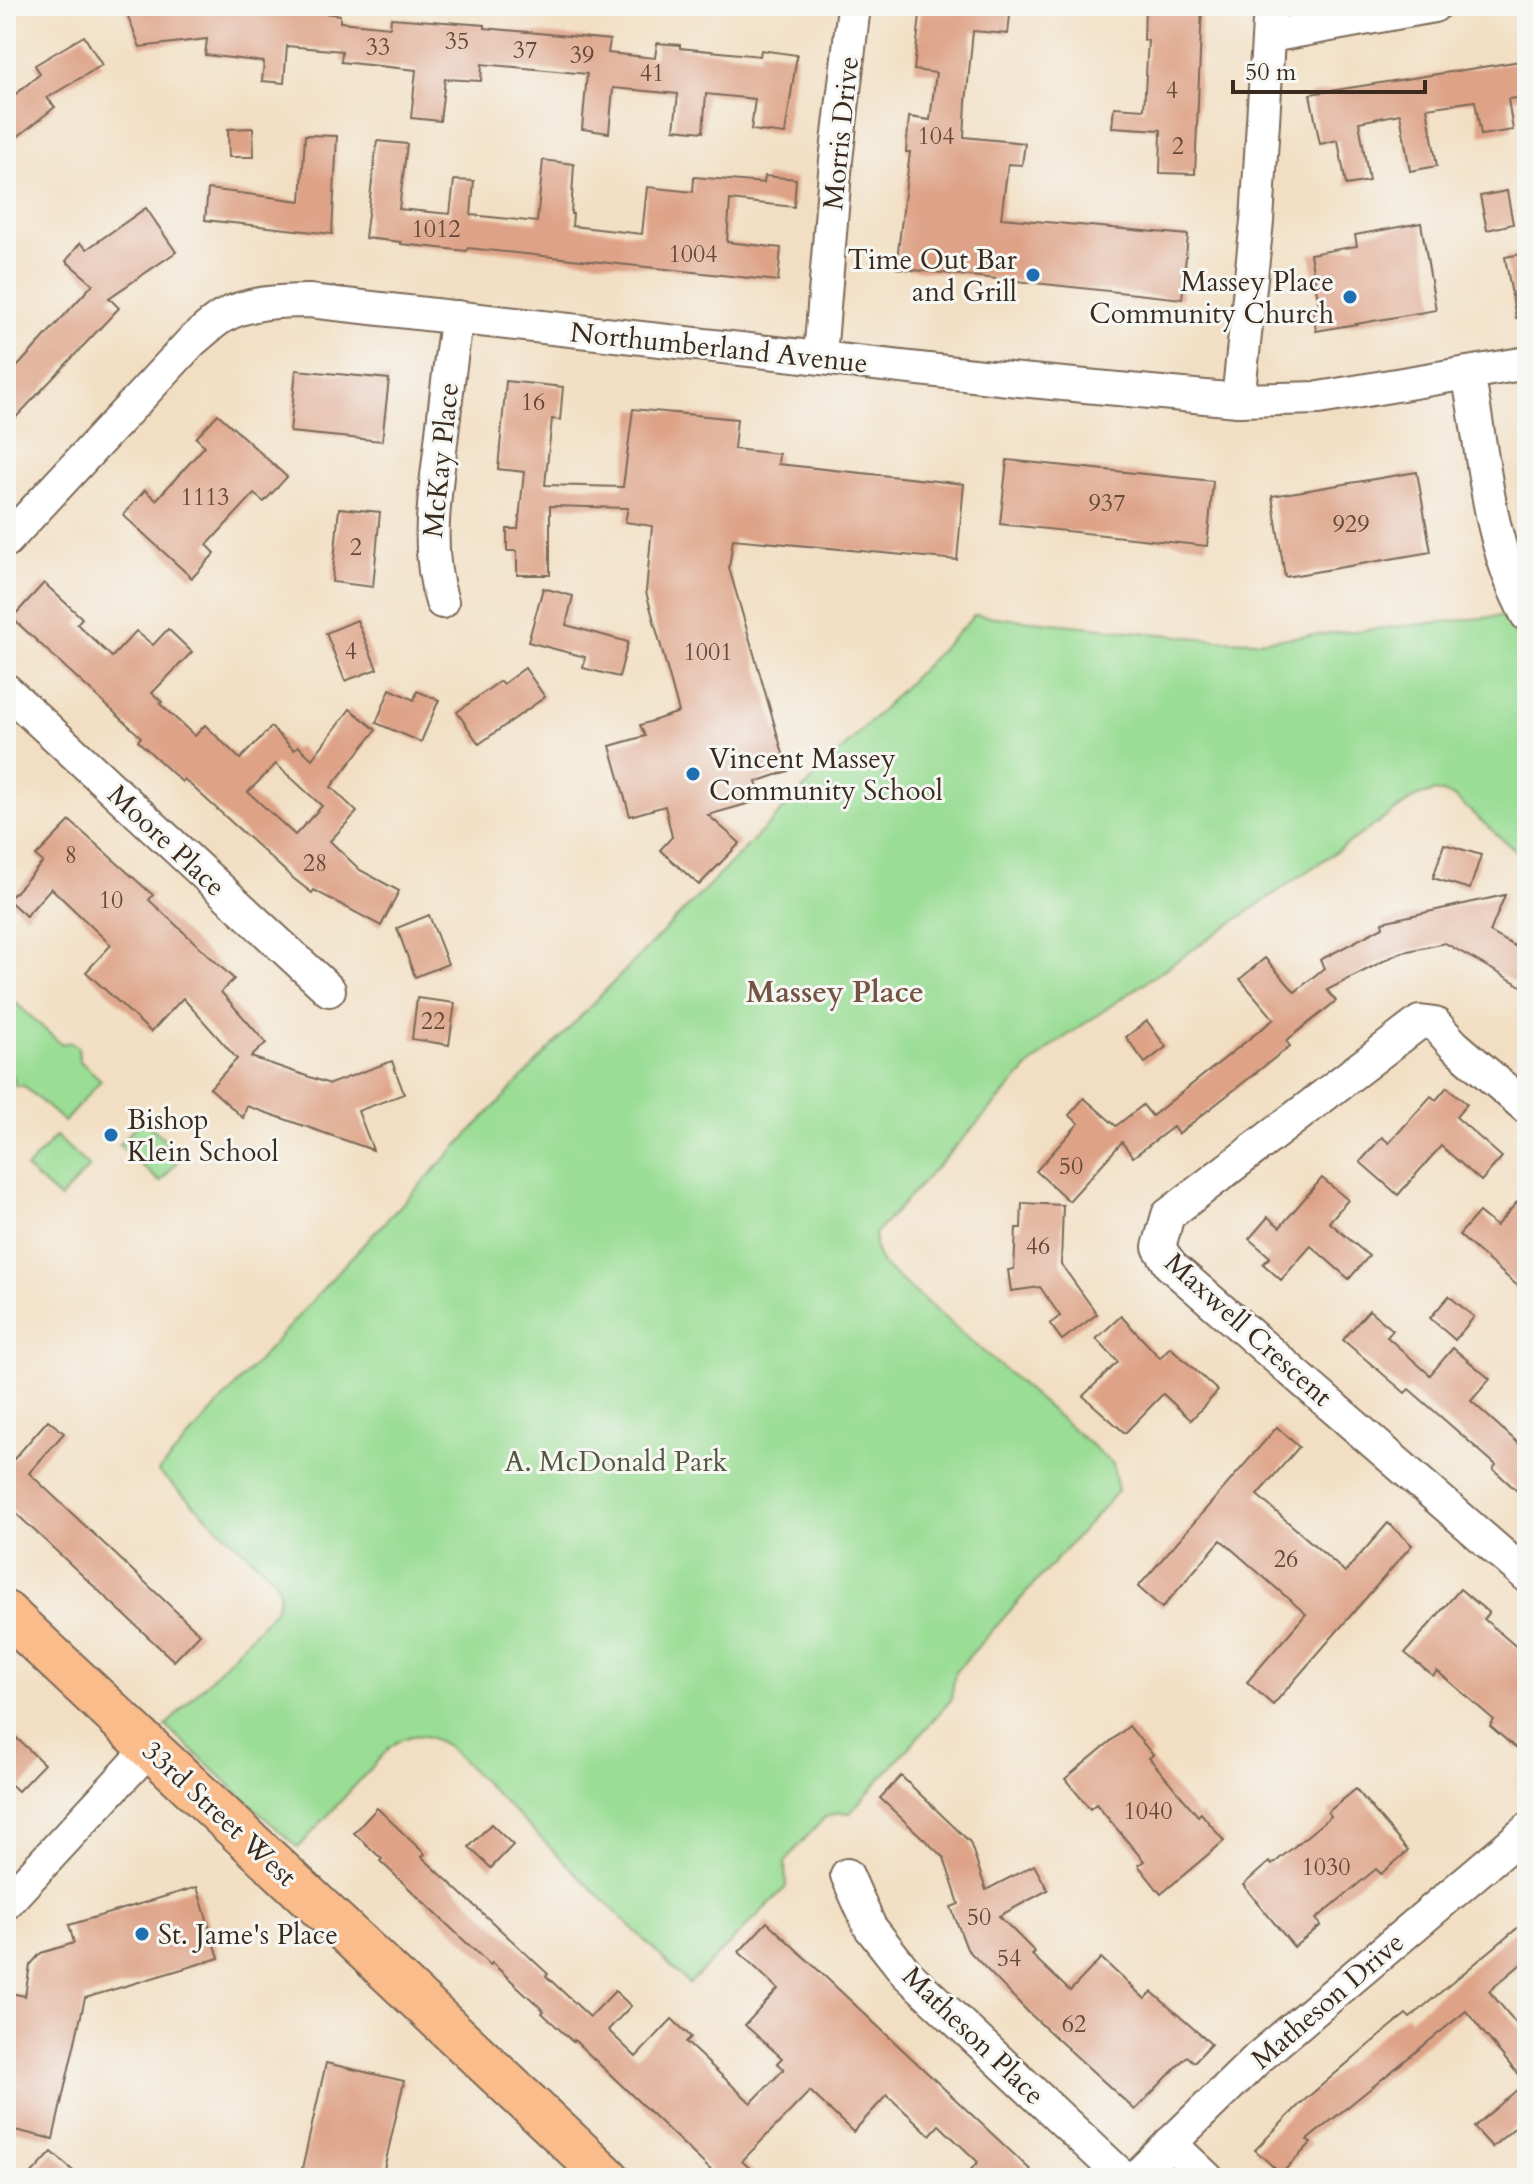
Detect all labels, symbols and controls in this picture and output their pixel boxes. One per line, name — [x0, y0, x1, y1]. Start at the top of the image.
house number: 35 — [445, 25, 469, 58]
house number: 33 — [366, 31, 390, 64]
house number: 37 — [513, 34, 537, 67]
house number: 39 — [570, 39, 594, 72]
scale bar — [1233, 44, 1425, 94]
street label: Morris Drive — [814, 54, 868, 212]
text: 50 m — [1245, 56, 1297, 89]
house number: 41 — [640, 57, 664, 90]
house number: 4 — [1166, 74, 1178, 107]
house number: 104 — [918, 120, 954, 153]
house number: 2 — [1172, 130, 1184, 163]
house number: 1012 — [411, 213, 461, 246]
house number: 1004 — [668, 238, 718, 271]
place label: Time Out Bar and Grill — [847, 241, 1018, 311]
place label: Massey Place Community Church — [1089, 263, 1334, 333]
marker: Time Out Bar and Grill — [1024, 266, 1042, 284]
marker: Massey Place Community Church — [1341, 288, 1359, 306]
street label: Northumberland Avenue — [568, 313, 869, 383]
street label: McKay Place — [414, 381, 468, 539]
house number: 16 — [521, 386, 545, 419]
house number: 1113 — [180, 481, 230, 514]
house number: 937 — [1089, 487, 1125, 520]
house number: 929 — [1333, 508, 1369, 541]
house number: 2 — [350, 531, 362, 564]
house number: 4 — [345, 635, 357, 668]
house number: 1001 — [683, 636, 733, 669]
place label: Vincent Massey Community School — [709, 740, 943, 810]
marker: Vincent Massey Community School — [684, 765, 702, 783]
street label: Moore Place — [99, 776, 234, 905]
house number: 8 — [65, 839, 77, 872]
house number: 28 — [303, 847, 327, 880]
house number: 10 — [99, 884, 123, 917]
district label: Massey Place — [746, 972, 924, 1013]
house number: 22 — [421, 1005, 445, 1038]
place label: Bishop Klein School — [127, 1101, 279, 1171]
marker: Bishop Klein School — [102, 1126, 120, 1144]
house number: 50 — [1059, 1150, 1083, 1183]
house number: 46 — [1026, 1230, 1050, 1263]
street label: Maxwell Crescent — [1156, 1244, 1340, 1415]
park label: A. McDonald Park — [505, 1443, 728, 1481]
house number: 26 — [1274, 1543, 1298, 1576]
street label: 33rd Street West — [134, 1732, 305, 1895]
house number: 1040 — [1123, 1795, 1173, 1828]
house number: 1030 — [1301, 1851, 1351, 1884]
house number: 50 — [967, 1901, 991, 1934]
place label: St. Jame's Place — [158, 1916, 338, 1954]
street label: Matheson Drive — [1243, 1924, 1412, 2078]
marker: St. Jame's Place — [133, 1925, 151, 1943]
house number: 54 — [997, 1942, 1021, 1975]
street label: Matheson Place — [894, 1958, 1053, 2114]
house number: 62 — [1062, 2008, 1086, 2041]

